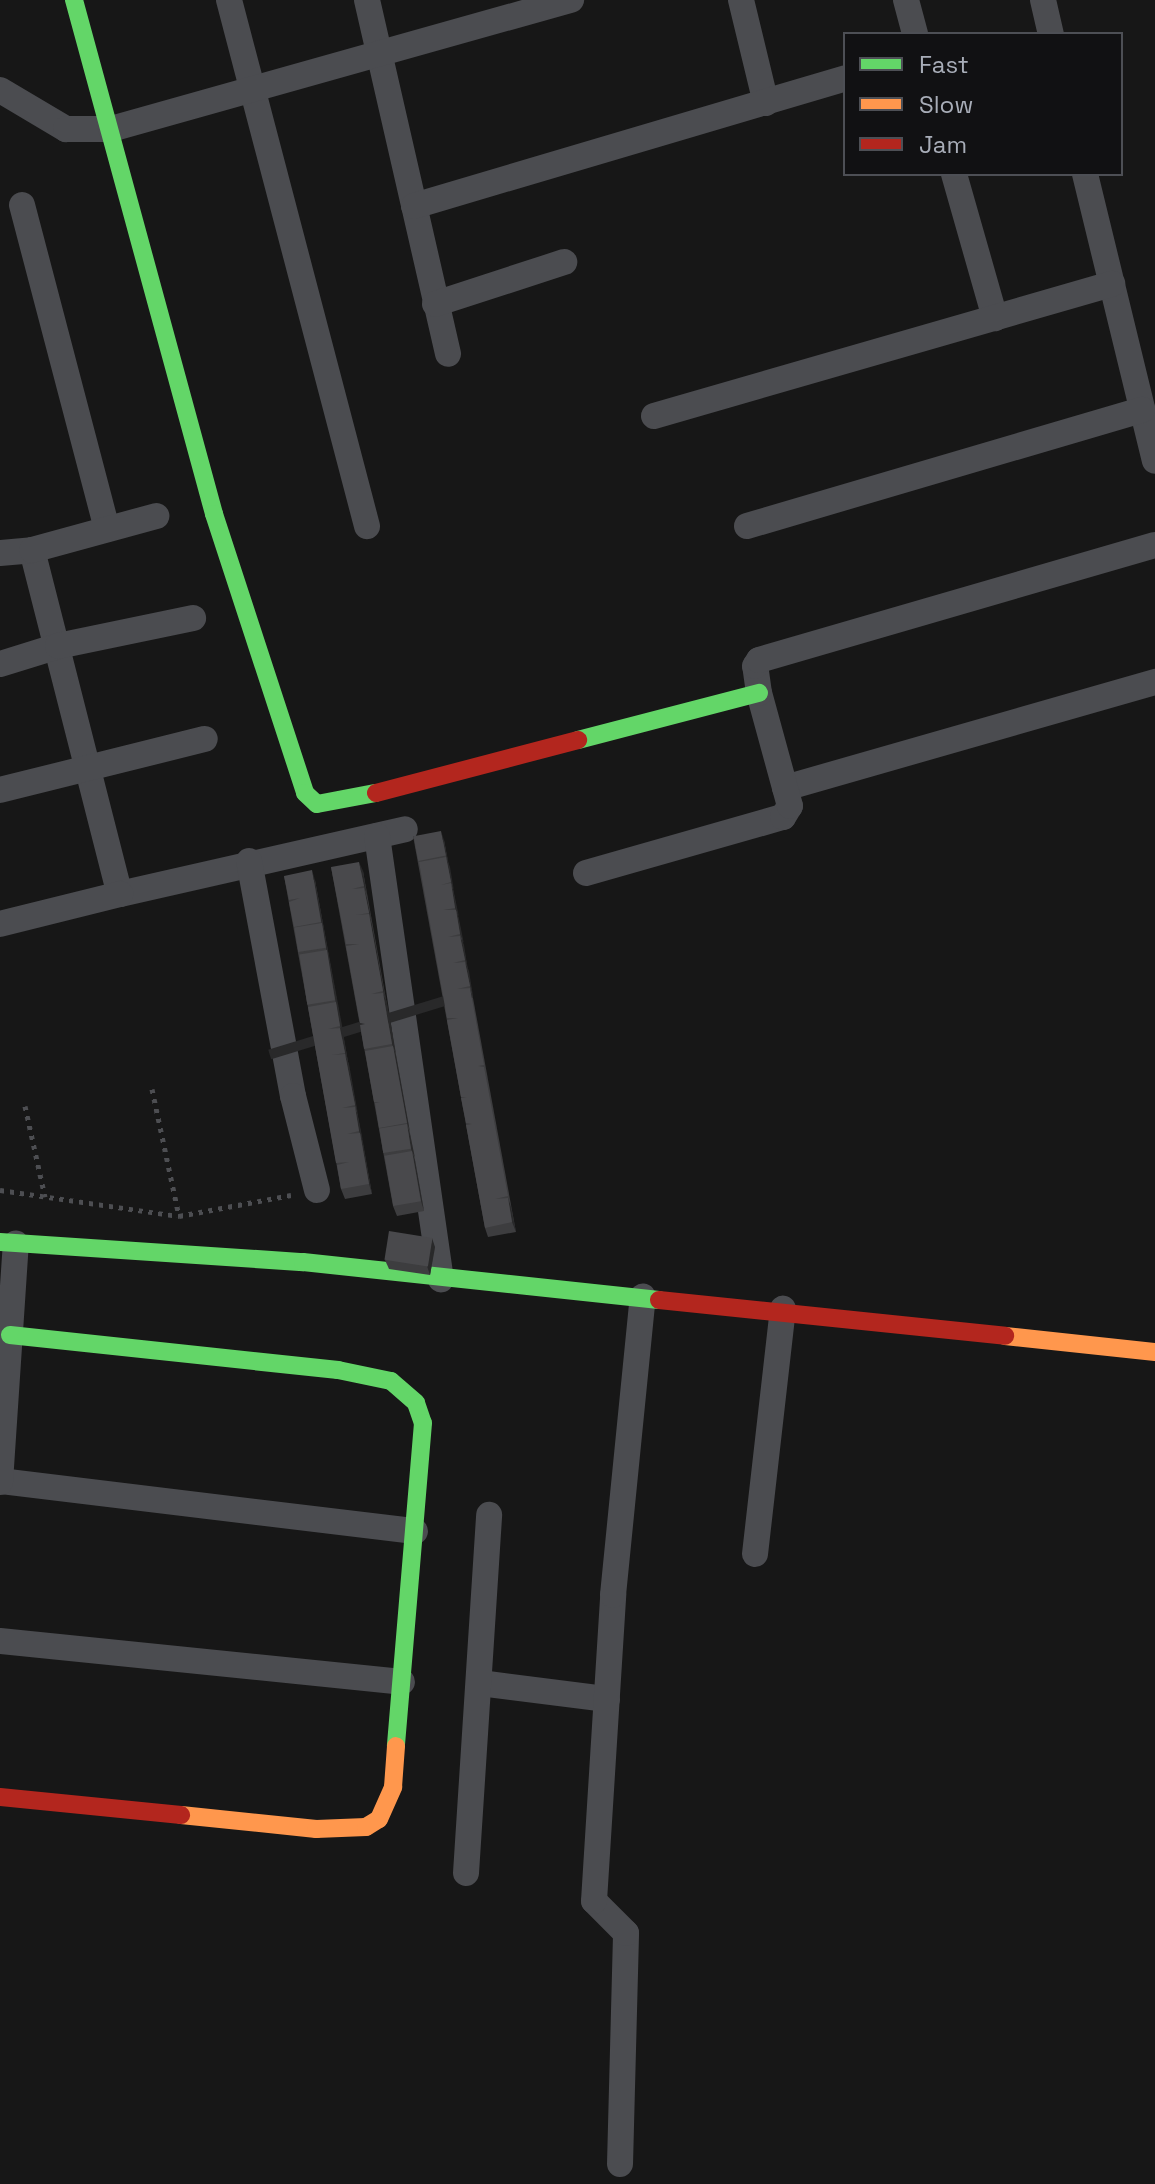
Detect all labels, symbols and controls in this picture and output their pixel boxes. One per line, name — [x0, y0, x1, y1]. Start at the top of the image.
legend — [843, 32, 1123, 176]
text: Fast — [919, 49, 969, 80]
text: Slow — [919, 89, 973, 120]
text: Jam — [919, 129, 967, 160]

